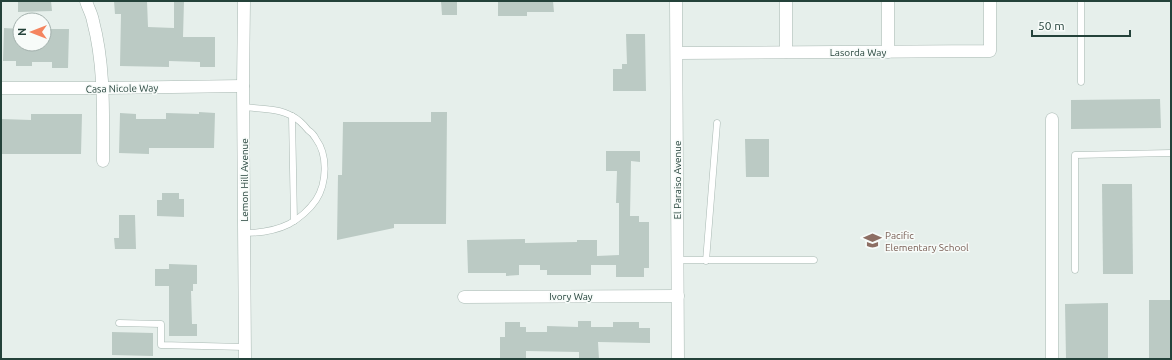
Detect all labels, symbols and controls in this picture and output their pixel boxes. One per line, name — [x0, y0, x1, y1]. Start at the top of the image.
north arrow — [12, 12, 52, 52]
scale bar — [1032, 12, 1130, 38]
text: 50 m — [1038, 19, 1065, 32]
text: N — [16, 28, 28, 36]
street label: Lasorda Way — [830, 47, 886, 58]
street label: Casa Nicole Way — [86, 82, 159, 95]
street label: Lemon Hill Avenue — [239, 138, 250, 222]
street label: El Paraiso Avenue — [672, 140, 683, 220]
place label: Pacific Elementary School — [885, 230, 969, 253]
school or university icon: Pacific Elementary School — [862, 231, 882, 251]
street label: Ivory Way — [549, 291, 593, 302]

